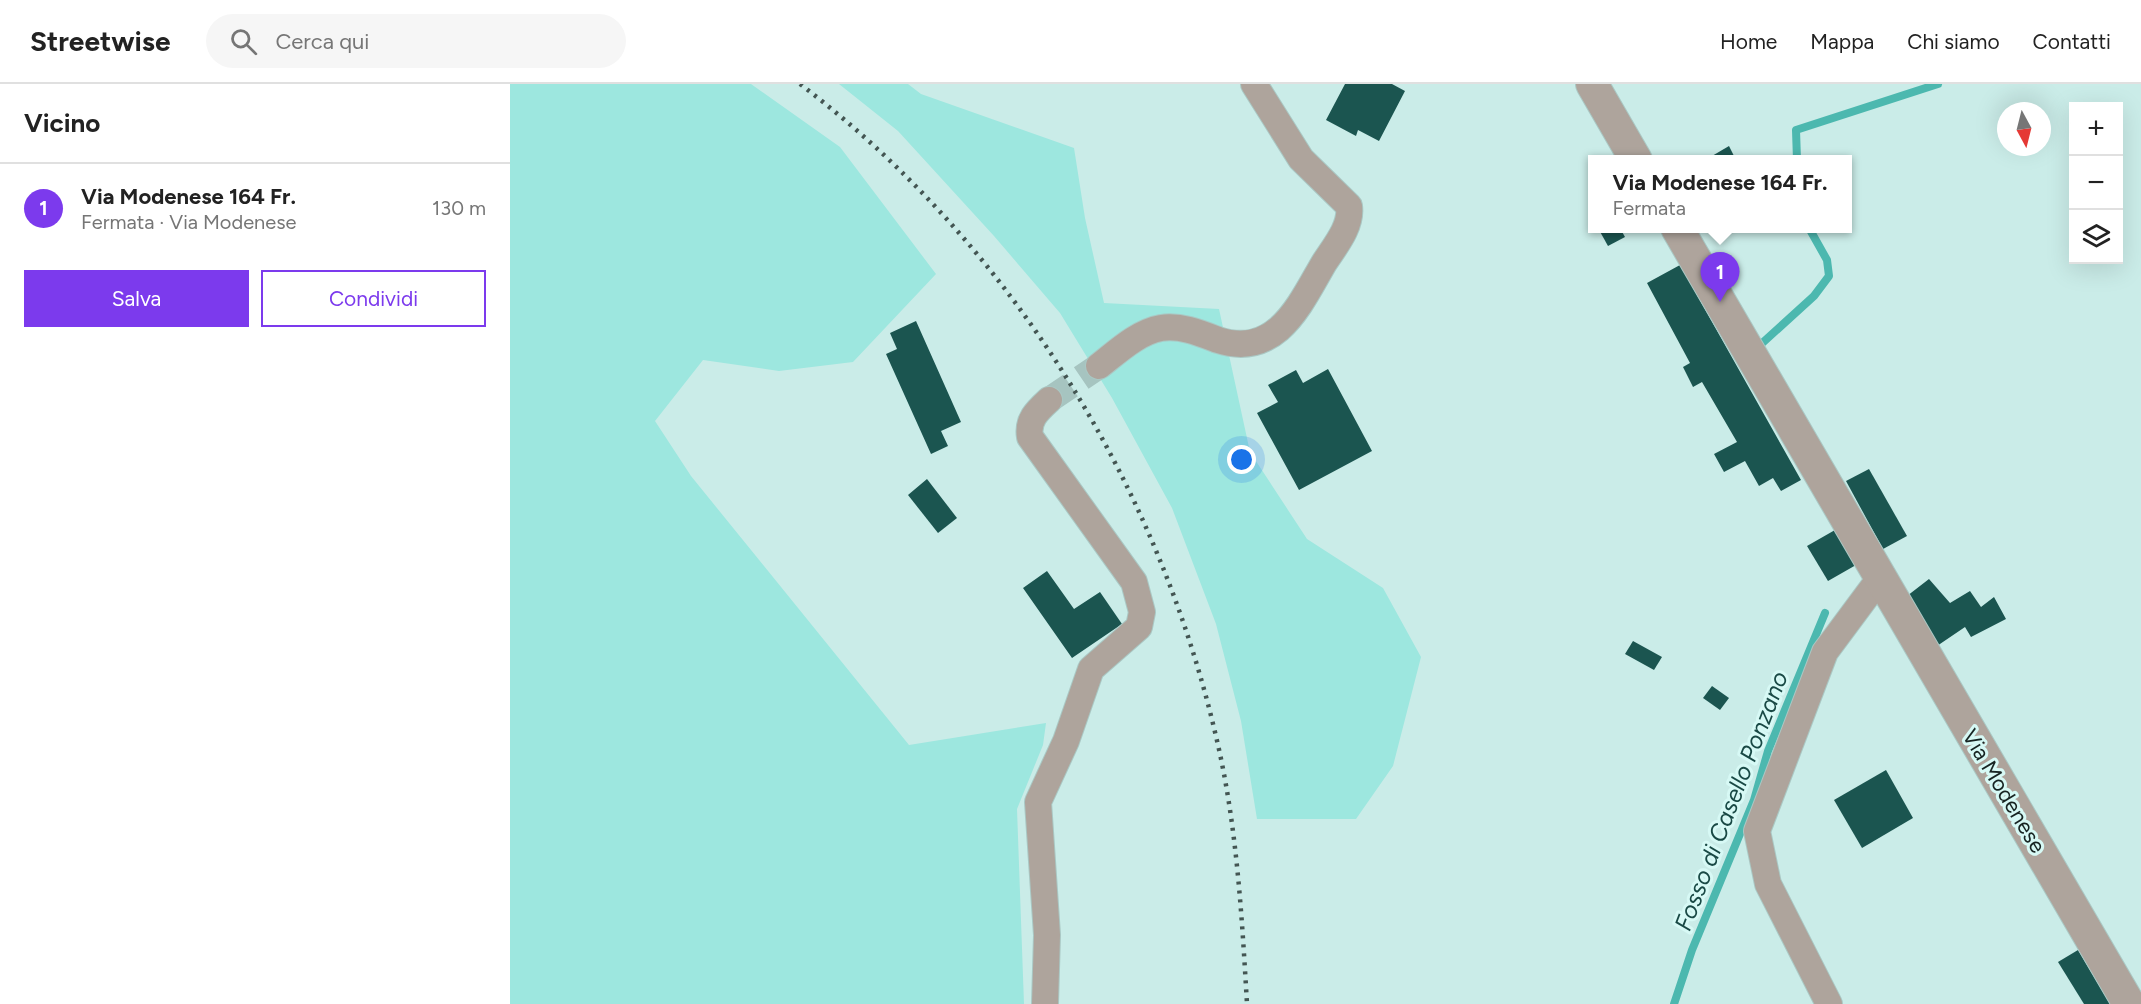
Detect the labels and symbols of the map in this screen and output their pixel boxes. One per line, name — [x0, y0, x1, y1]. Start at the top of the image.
north arrow — [1997, 102, 2051, 156]
pin: 1 — [1700, 252, 1740, 302]
your location — [1227, 445, 1256, 474]
water label: Fosso di Casello Ponzano — [1668, 667, 1794, 935]
street label: Via Modenese — [1956, 724, 2052, 858]

